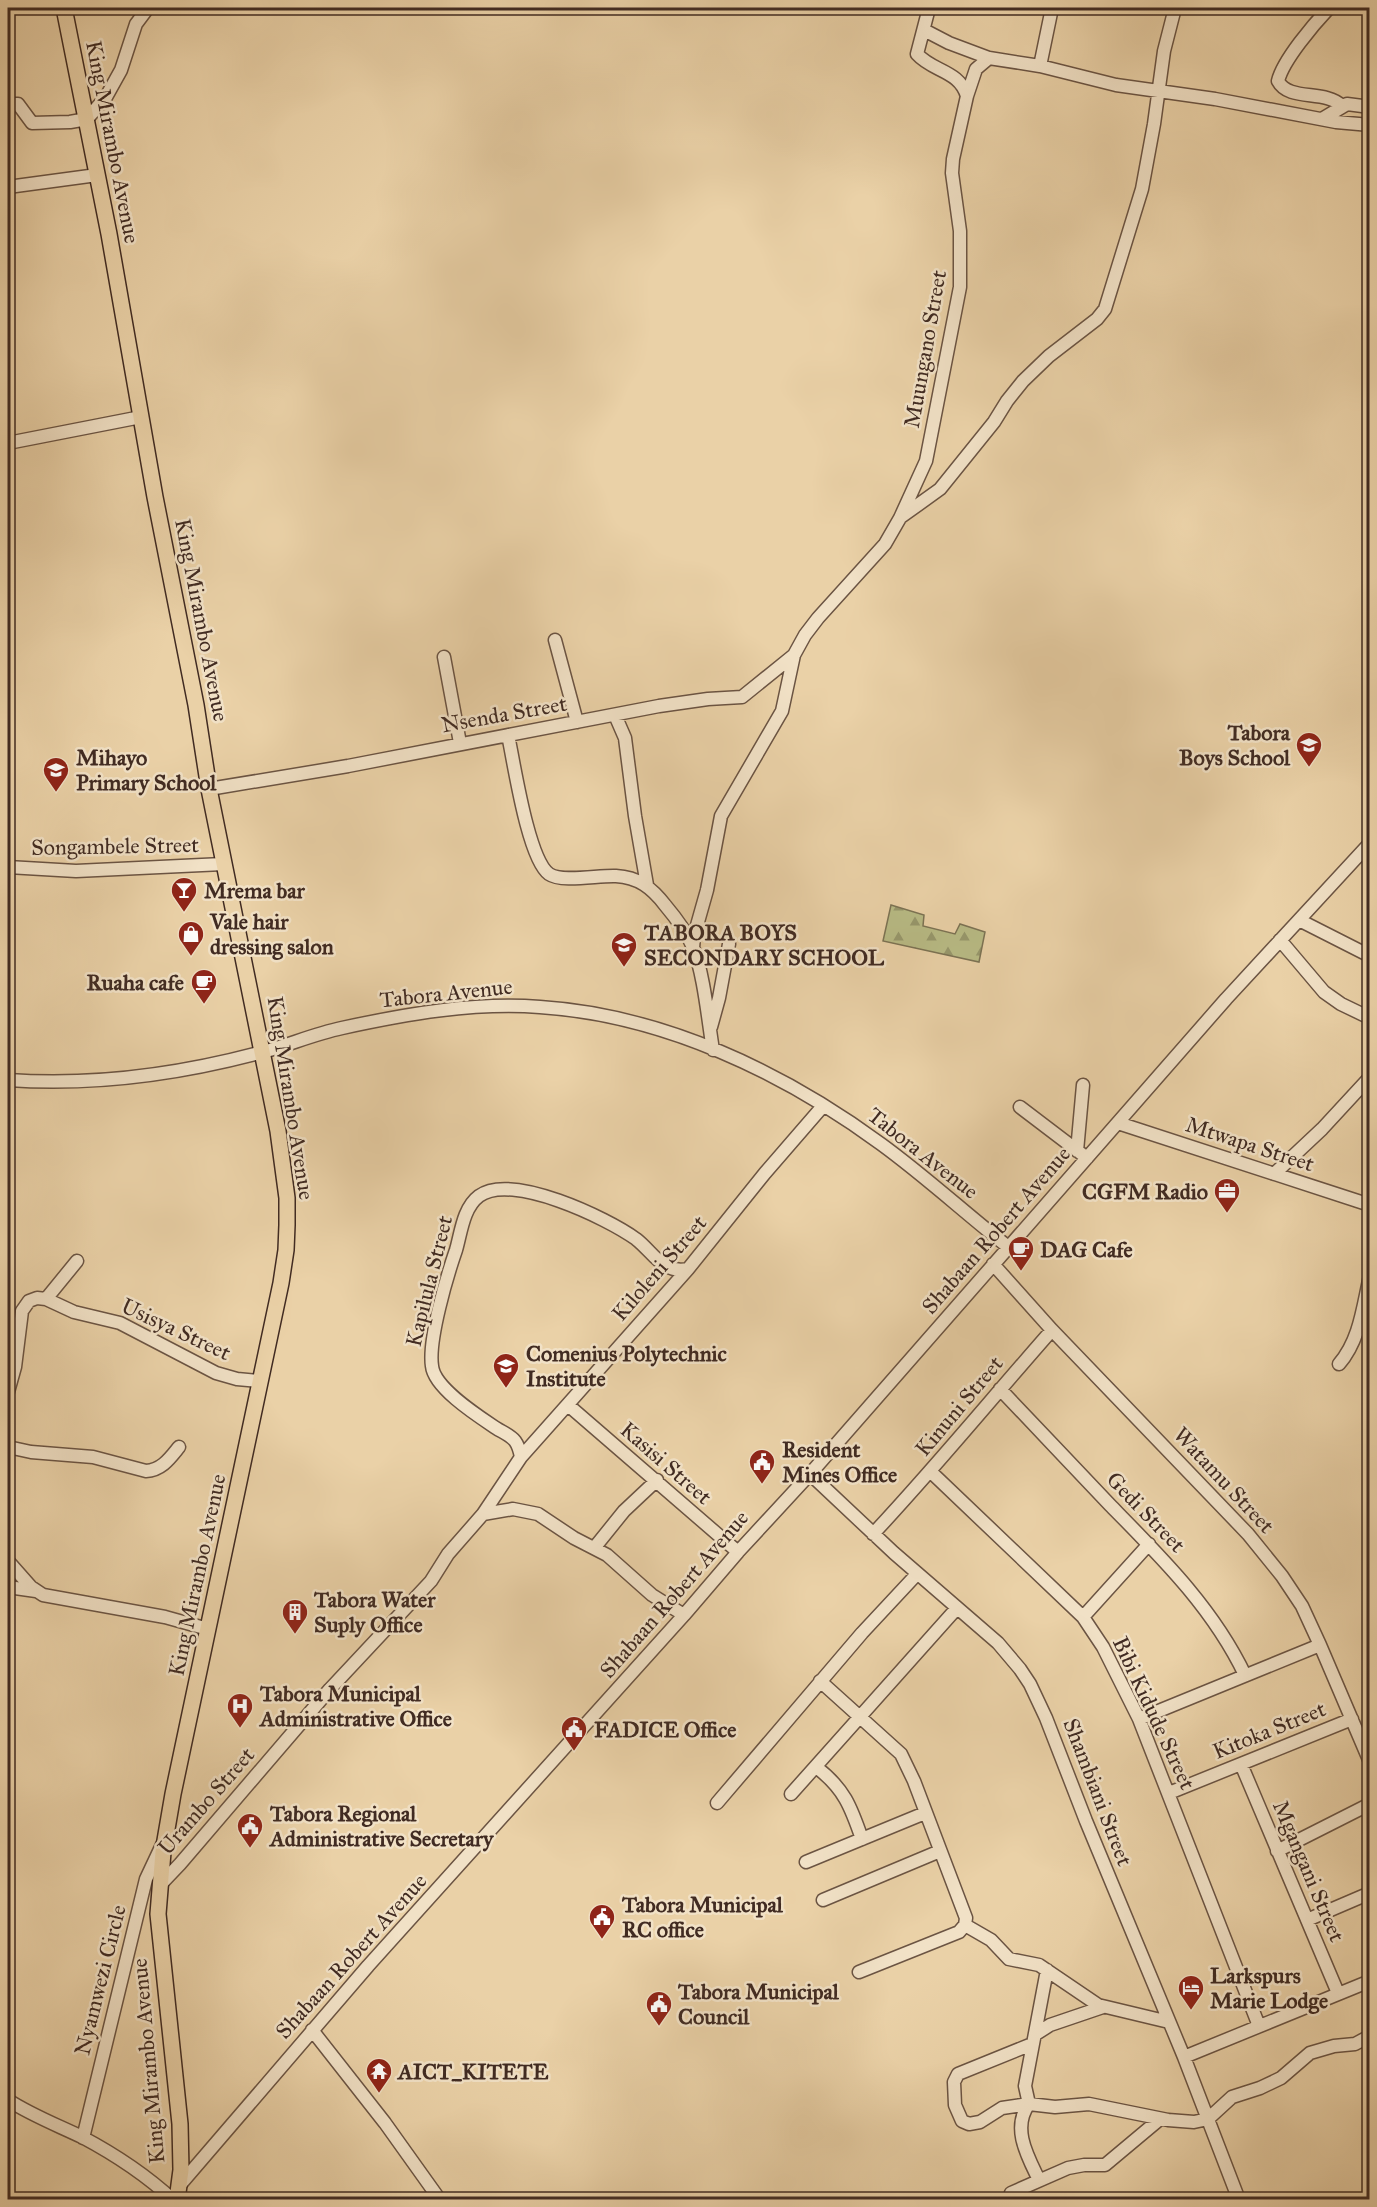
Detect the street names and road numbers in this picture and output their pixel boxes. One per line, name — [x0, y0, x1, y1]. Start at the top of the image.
street label: King Mirambo Avenue — [80, 38, 146, 246]
street label: Muungano Street — [898, 268, 952, 430]
street label: King Mirambo Avenue — [169, 516, 235, 724]
street label: Nsenda Street — [439, 690, 569, 738]
street label: Songambele Street — [31, 831, 199, 861]
street label: Tabora Avenue — [378, 973, 514, 1013]
street label: King Mirambo Avenue — [262, 994, 320, 1202]
street label: Tabora Avenue — [862, 1101, 984, 1205]
street label: Mtwapa Street — [1182, 1111, 1318, 1178]
street label: Shabaan Robert Avenue — [916, 1141, 1076, 1319]
street label: Kiloleni Street — [606, 1210, 712, 1326]
street label: Kapilula Street — [400, 1212, 458, 1349]
street label: Usisya Street — [117, 1292, 235, 1366]
street label: Kinuni Street — [909, 1350, 1009, 1462]
street label: Kasisi Street — [615, 1416, 717, 1510]
street label: Watamu Street — [1168, 1421, 1280, 1539]
street label: Gedi Street — [1101, 1466, 1191, 1558]
street label: King Mirambo Avenue — [162, 1471, 232, 1679]
street label: Shabaan Robert Avenue — [594, 1505, 754, 1683]
street label: Bibi Kidude Street — [1107, 1632, 1201, 1794]
street label: Kitoka Street — [1209, 1695, 1330, 1765]
street label: Shambiani Street — [1057, 1714, 1139, 1870]
street label: Urambo Street — [152, 1741, 260, 1860]
street label: Mgangani Street — [1267, 1796, 1351, 1946]
street label: Shabaan Robert Avenue — [270, 1868, 432, 2044]
street label: Nyamwezi Circle — [68, 1902, 132, 2058]
street label: King Mirambo Avenue — [126, 1957, 170, 2165]

